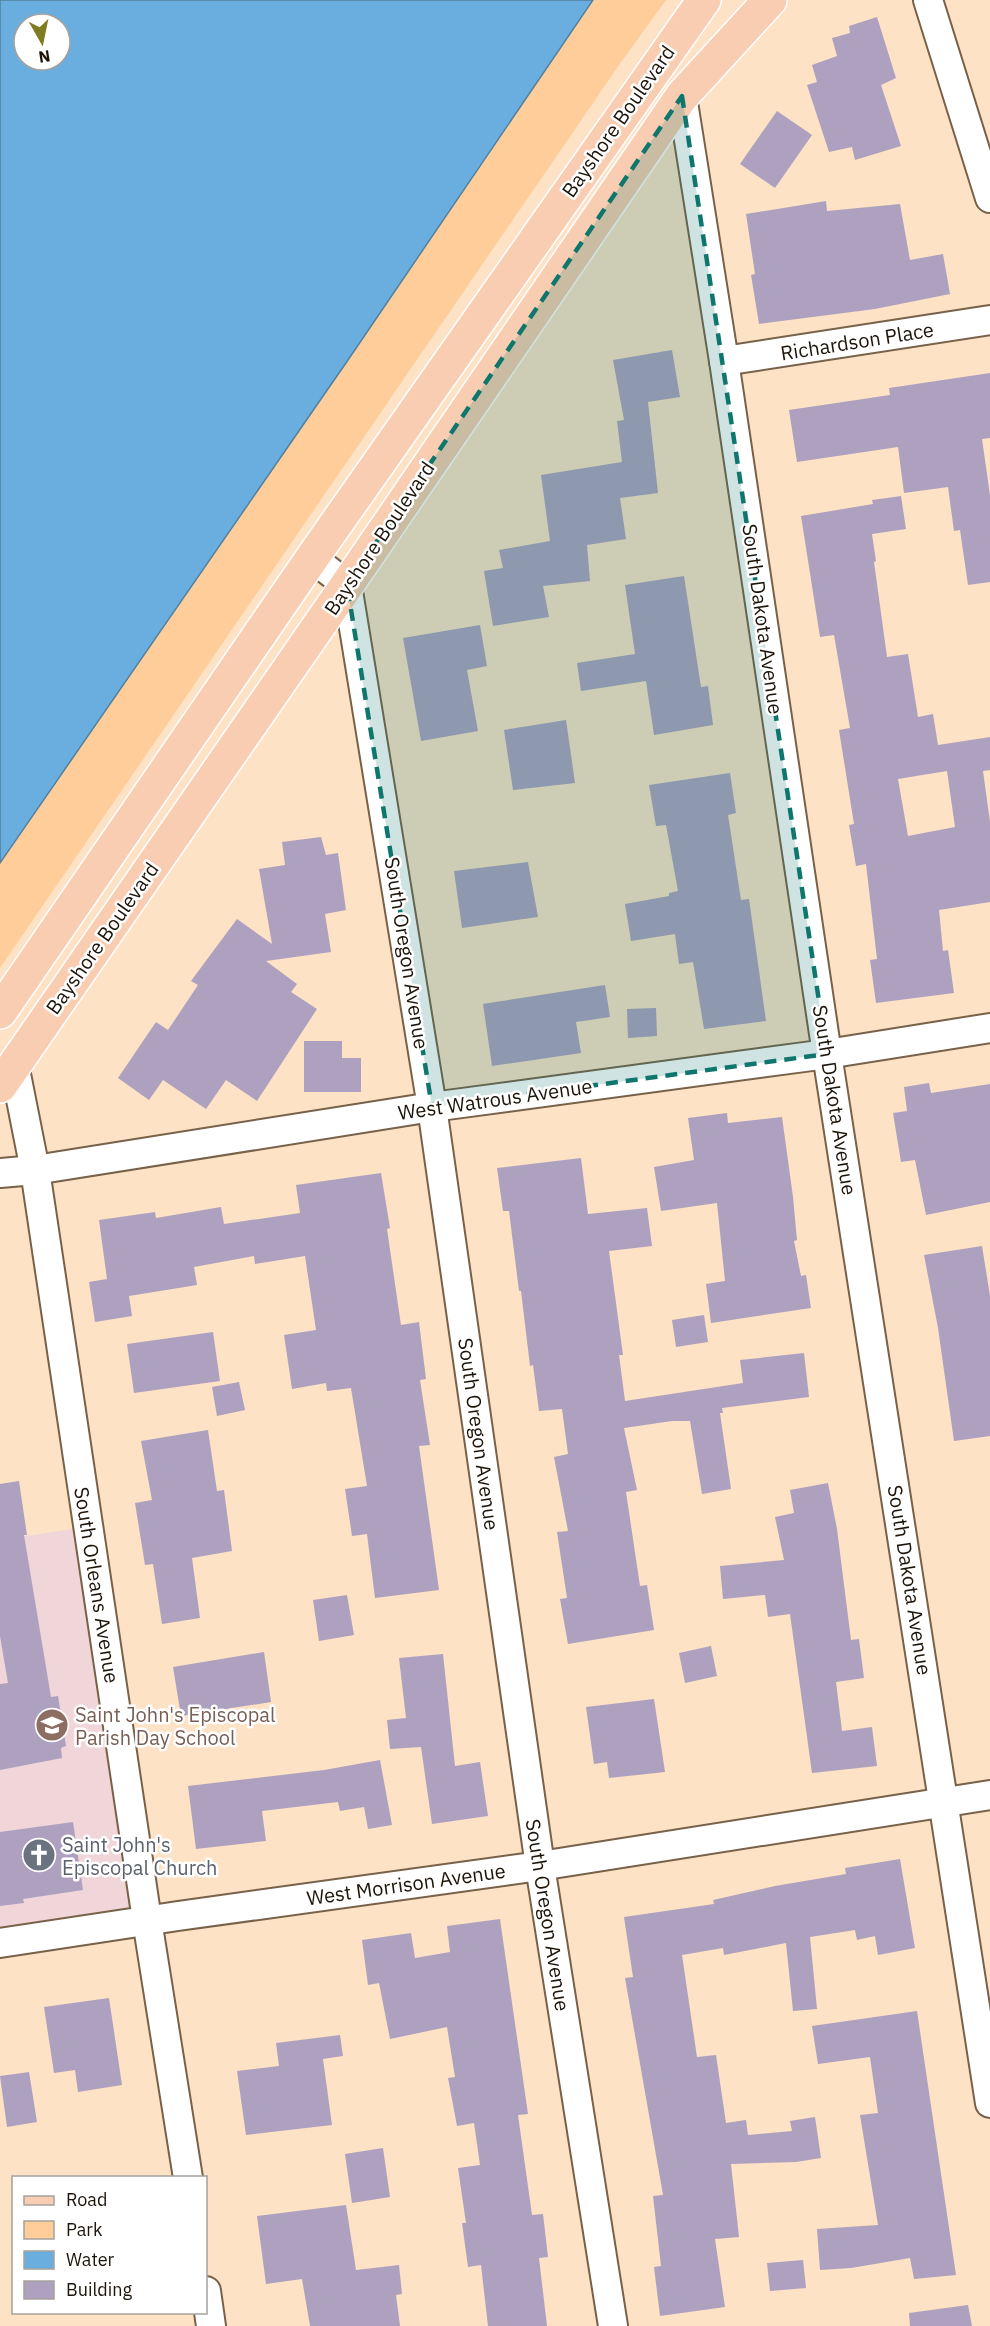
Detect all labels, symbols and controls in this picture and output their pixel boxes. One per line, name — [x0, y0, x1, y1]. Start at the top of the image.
north arrow — [12, 12, 72, 72]
street label: Bayshore Boulevard — [555, 40, 681, 202]
text: N — [37, 46, 52, 68]
street label: Richardson Place — [778, 316, 936, 366]
street label: Bayshore Boulevard — [318, 456, 440, 620]
street label: South Dakota Avenue — [736, 522, 790, 716]
street label: South Oregon Avenue — [378, 855, 436, 1051]
street label: Bayshore Boulevard — [39, 857, 165, 1019]
street label: South Dakota Avenue — [807, 1003, 863, 1197]
street label: West Watrous Avenue — [396, 1072, 594, 1126]
street label: South Oregon Avenue — [452, 1336, 506, 1532]
street label: South Dakota Avenue — [882, 1483, 938, 1677]
street label: South Orleans Avenue — [68, 1485, 126, 1685]
place label: Saint John's Episcopal Parish Day School — [75, 1701, 275, 1751]
school or university icon: Saint John's Episcopal Parish Day School — [34, 1707, 70, 1743]
street label: South Oregon Avenue — [519, 1817, 577, 2013]
place label: Saint John's Episcopal Church — [62, 1831, 217, 1881]
church icon: Saint John's Episcopal Church — [21, 1837, 57, 1873]
street label: West Morrison Avenue — [305, 1857, 507, 1911]
legend — [12, 2176, 207, 2314]
text: Road — [66, 2188, 107, 2211]
text: Park — [66, 2218, 103, 2241]
text: Water — [66, 2248, 115, 2271]
text: Building — [66, 2278, 133, 2301]

